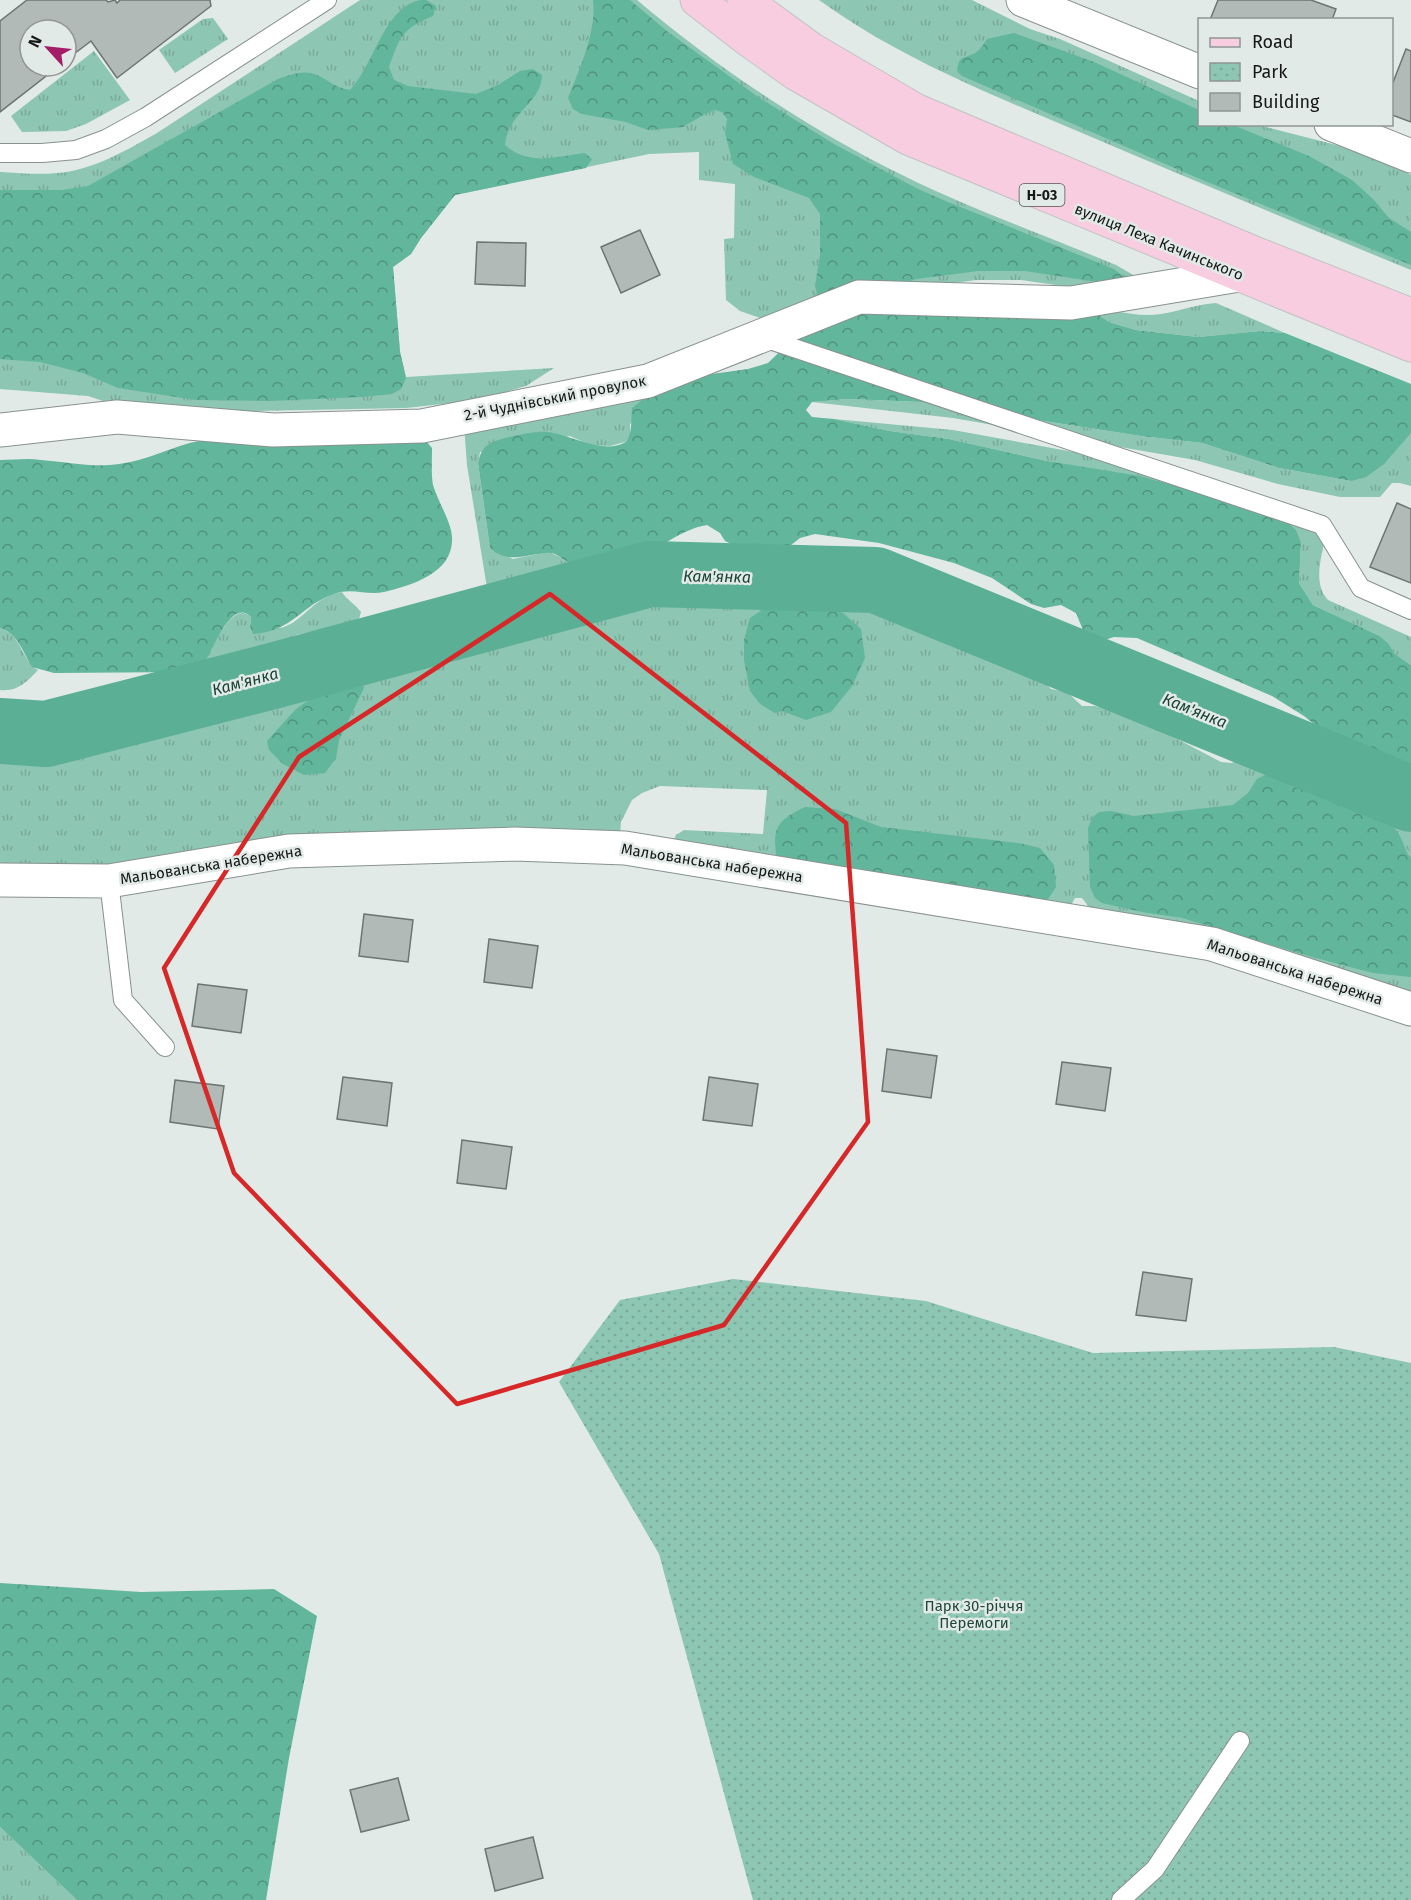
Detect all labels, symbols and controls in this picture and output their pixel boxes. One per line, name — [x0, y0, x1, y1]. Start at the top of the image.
north arrow — [18, 18, 78, 78]
legend — [1198, 18, 1393, 126]
text: Road — [1252, 31, 1294, 53]
text: N — [24, 32, 46, 50]
text: Park — [1252, 61, 1288, 83]
text: Building — [1252, 91, 1320, 113]
road number: Н-03 — [1020, 184, 1064, 206]
street label: вулиця Леха Качинського — [1072, 200, 1246, 284]
street label: 2-й Чуднівський провулок — [463, 372, 648, 424]
water label: Кам'янка — [683, 566, 751, 587]
water label: Кам'янка — [210, 664, 280, 699]
water label: Кам'янка — [1160, 689, 1230, 732]
street label: Мальованська набережна — [620, 840, 804, 886]
street label: Мальованська набережна — [119, 842, 303, 888]
street label: Мальованська набережна — [1205, 935, 1385, 1009]
park label: Парк 30-річчя Перемоги — [925, 1597, 1023, 1632]

